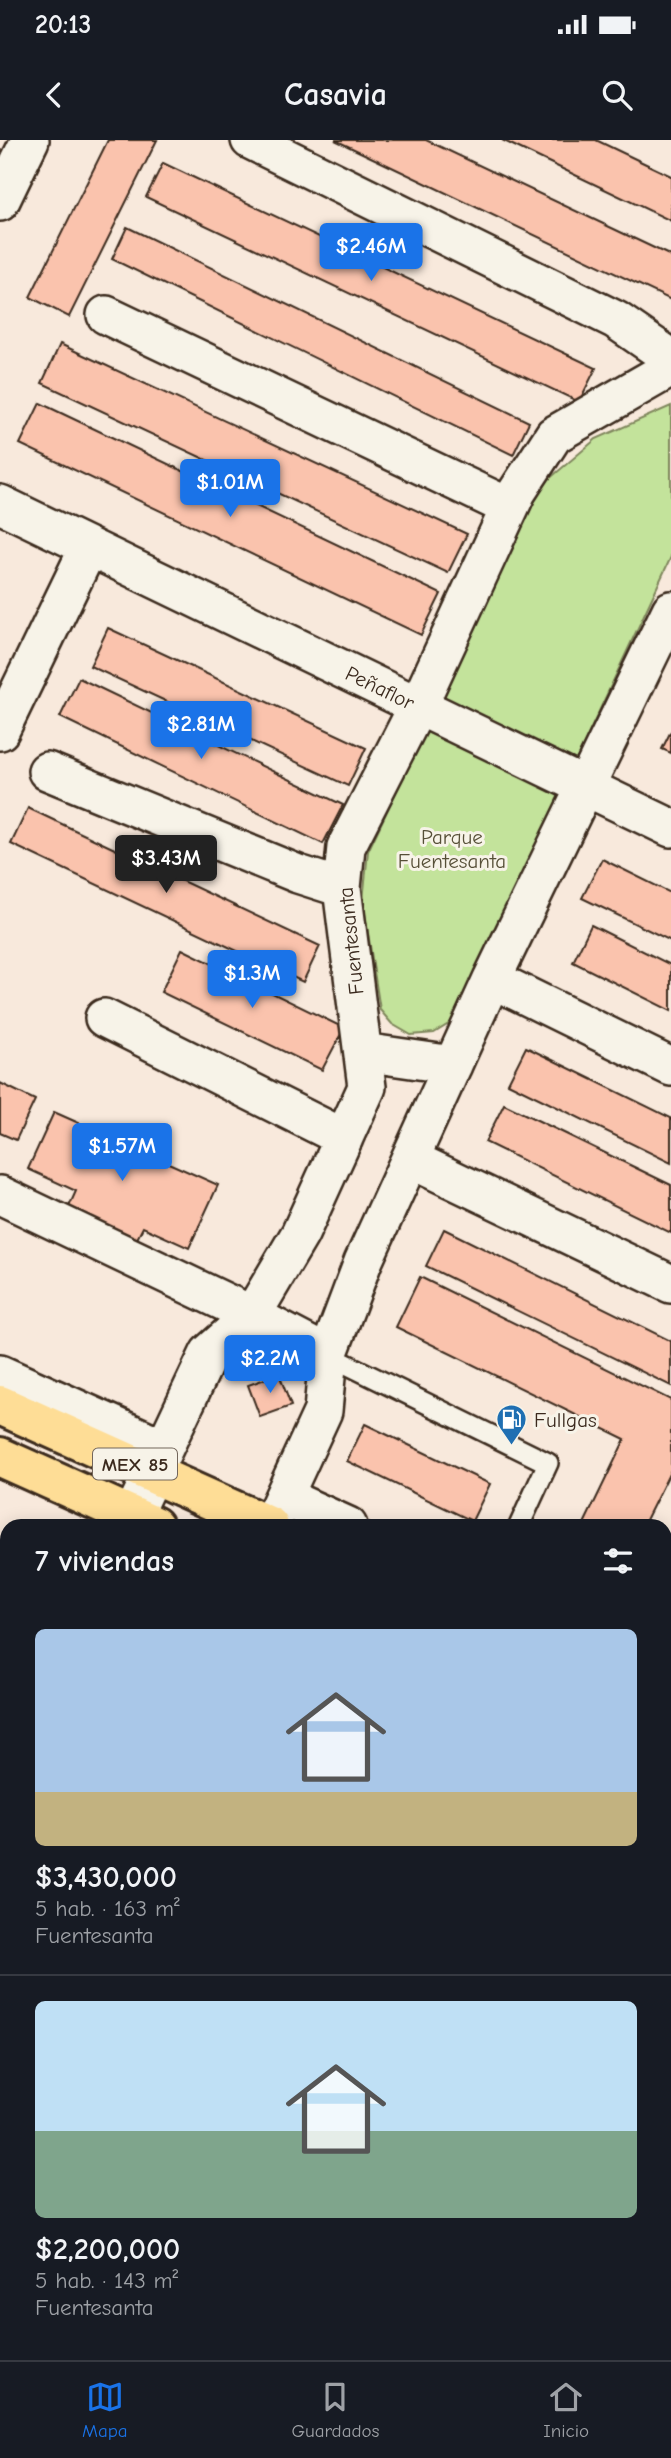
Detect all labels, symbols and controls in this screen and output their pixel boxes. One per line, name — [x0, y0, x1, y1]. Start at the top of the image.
text: 20:13 — [35, 10, 91, 40]
icon: back — [35, 76, 73, 114]
text: Casavia — [284, 76, 387, 113]
icon: search — [598, 76, 636, 114]
pin: $2.46M — [314, 223, 428, 283]
text: $2.46M — [336, 232, 406, 259]
pin: $1.01M — [173, 460, 287, 519]
text: $1.01M — [196, 468, 264, 495]
street label: Peñaflor — [342, 661, 419, 715]
pin: $2.81M — [144, 702, 258, 761]
text: $2.81M — [167, 710, 235, 737]
park label: Parque Fuentesanta — [398, 825, 506, 873]
pin: $3.43M — [109, 836, 223, 895]
text: $3.43M — [131, 844, 201, 871]
street label: Fuentesanta — [333, 886, 369, 996]
pin: $1.3M — [203, 950, 301, 1010]
text: $1.3M — [224, 959, 280, 986]
pin: $1.57M — [65, 1124, 179, 1183]
text: $1.57M — [88, 1132, 156, 1159]
pin: $2.2M — [221, 1336, 319, 1395]
text: $2.2M — [240, 1344, 300, 1371]
fuel station icon: Fullgas — [494, 1403, 528, 1447]
place label: Fullgas — [534, 1408, 597, 1432]
road number: MEX 85 — [93, 1448, 177, 1480]
icon: filters — [599, 1542, 637, 1580]
text: 7 viviendas — [35, 1544, 174, 1579]
icon: home — [273, 1674, 399, 1800]
text: $3,430,000 — [35, 1860, 177, 1895]
text: 5 hab. · 163 m² — [35, 1895, 180, 1922]
text: Fuentesanta — [35, 1922, 154, 1949]
icon: home — [273, 2046, 399, 2172]
text: $2,200,000 — [35, 2232, 180, 2267]
text: 5 hab. · 143 m² — [35, 2267, 178, 2294]
text: Fuentesanta — [35, 2294, 154, 2321]
tab: Mapa — [82, 2378, 128, 2442]
tab: Guardados — [291, 2378, 379, 2442]
tab: Inicio — [543, 2378, 589, 2442]

